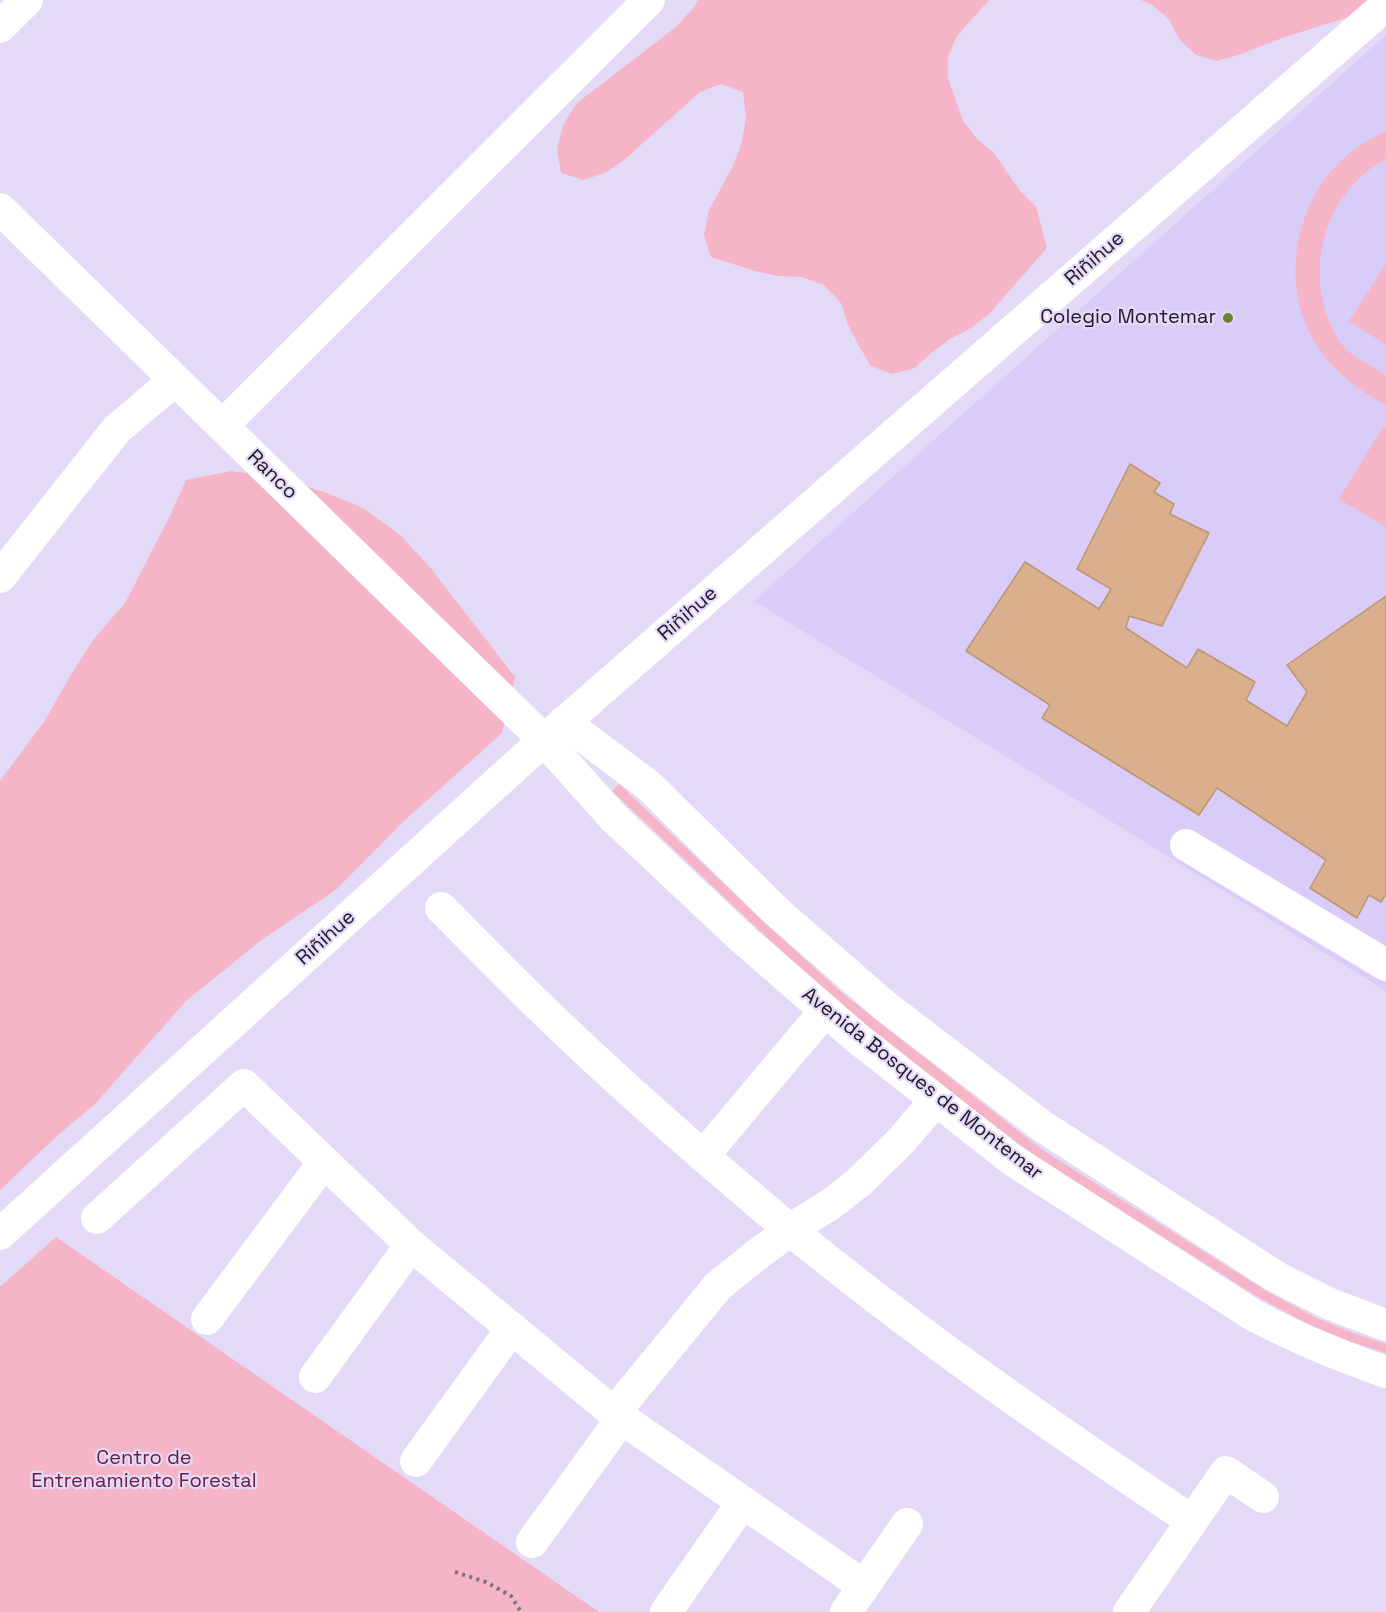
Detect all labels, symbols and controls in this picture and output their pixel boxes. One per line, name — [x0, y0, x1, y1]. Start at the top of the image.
street label: Riñihue — [1060, 227, 1130, 291]
place label: Colegio Montemar — [1040, 306, 1216, 330]
marker: Colegio Montemar — [1221, 311, 1235, 325]
street label: Ranco — [242, 445, 302, 505]
street label: Riñihue — [653, 582, 723, 646]
street label: Riñihue — [292, 905, 360, 971]
street label: Avenida Bosques de Montemar — [797, 983, 1047, 1185]
park label: Centro de Entrenamiento Forestal — [31, 1447, 257, 1494]

